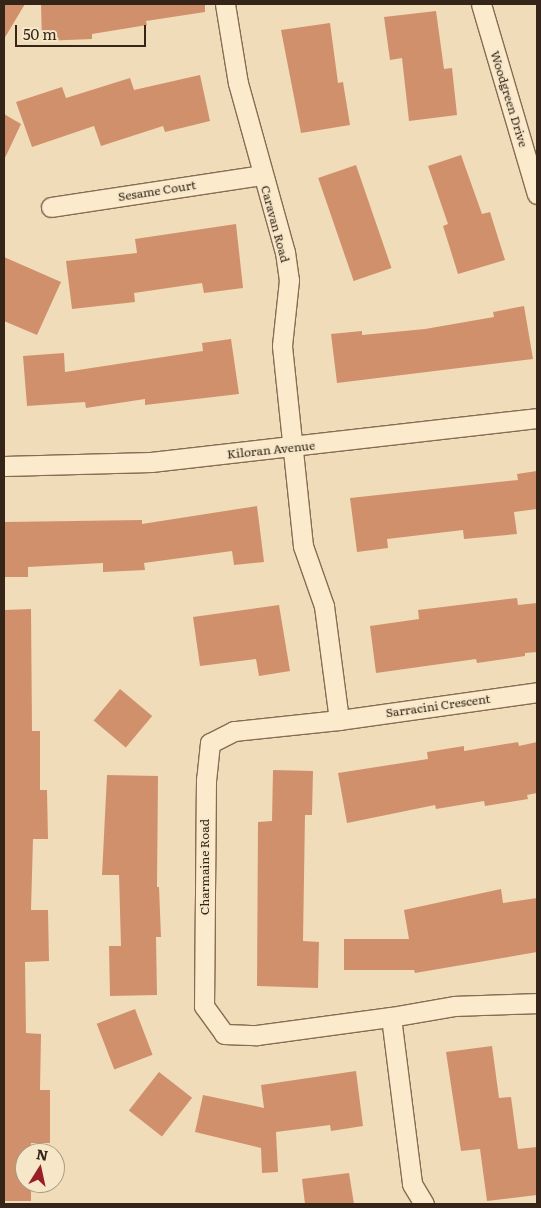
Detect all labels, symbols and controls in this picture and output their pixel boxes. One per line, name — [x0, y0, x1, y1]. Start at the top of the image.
scale bar — [18, 15, 149, 47]
text: 50 m — [23, 22, 57, 45]
street label: Woodgreen Drive — [488, 49, 530, 149]
street label: Sesame Court — [117, 178, 197, 204]
street label: Caravan Road — [258, 184, 292, 264]
street label: Kiloran Avenue — [226, 438, 316, 462]
street label: Sarracini Crescent — [385, 692, 491, 720]
street label: Charmaine Road — [198, 819, 212, 915]
north arrow — [15, 1143, 65, 1193]
text: N — [35, 1143, 50, 1165]

